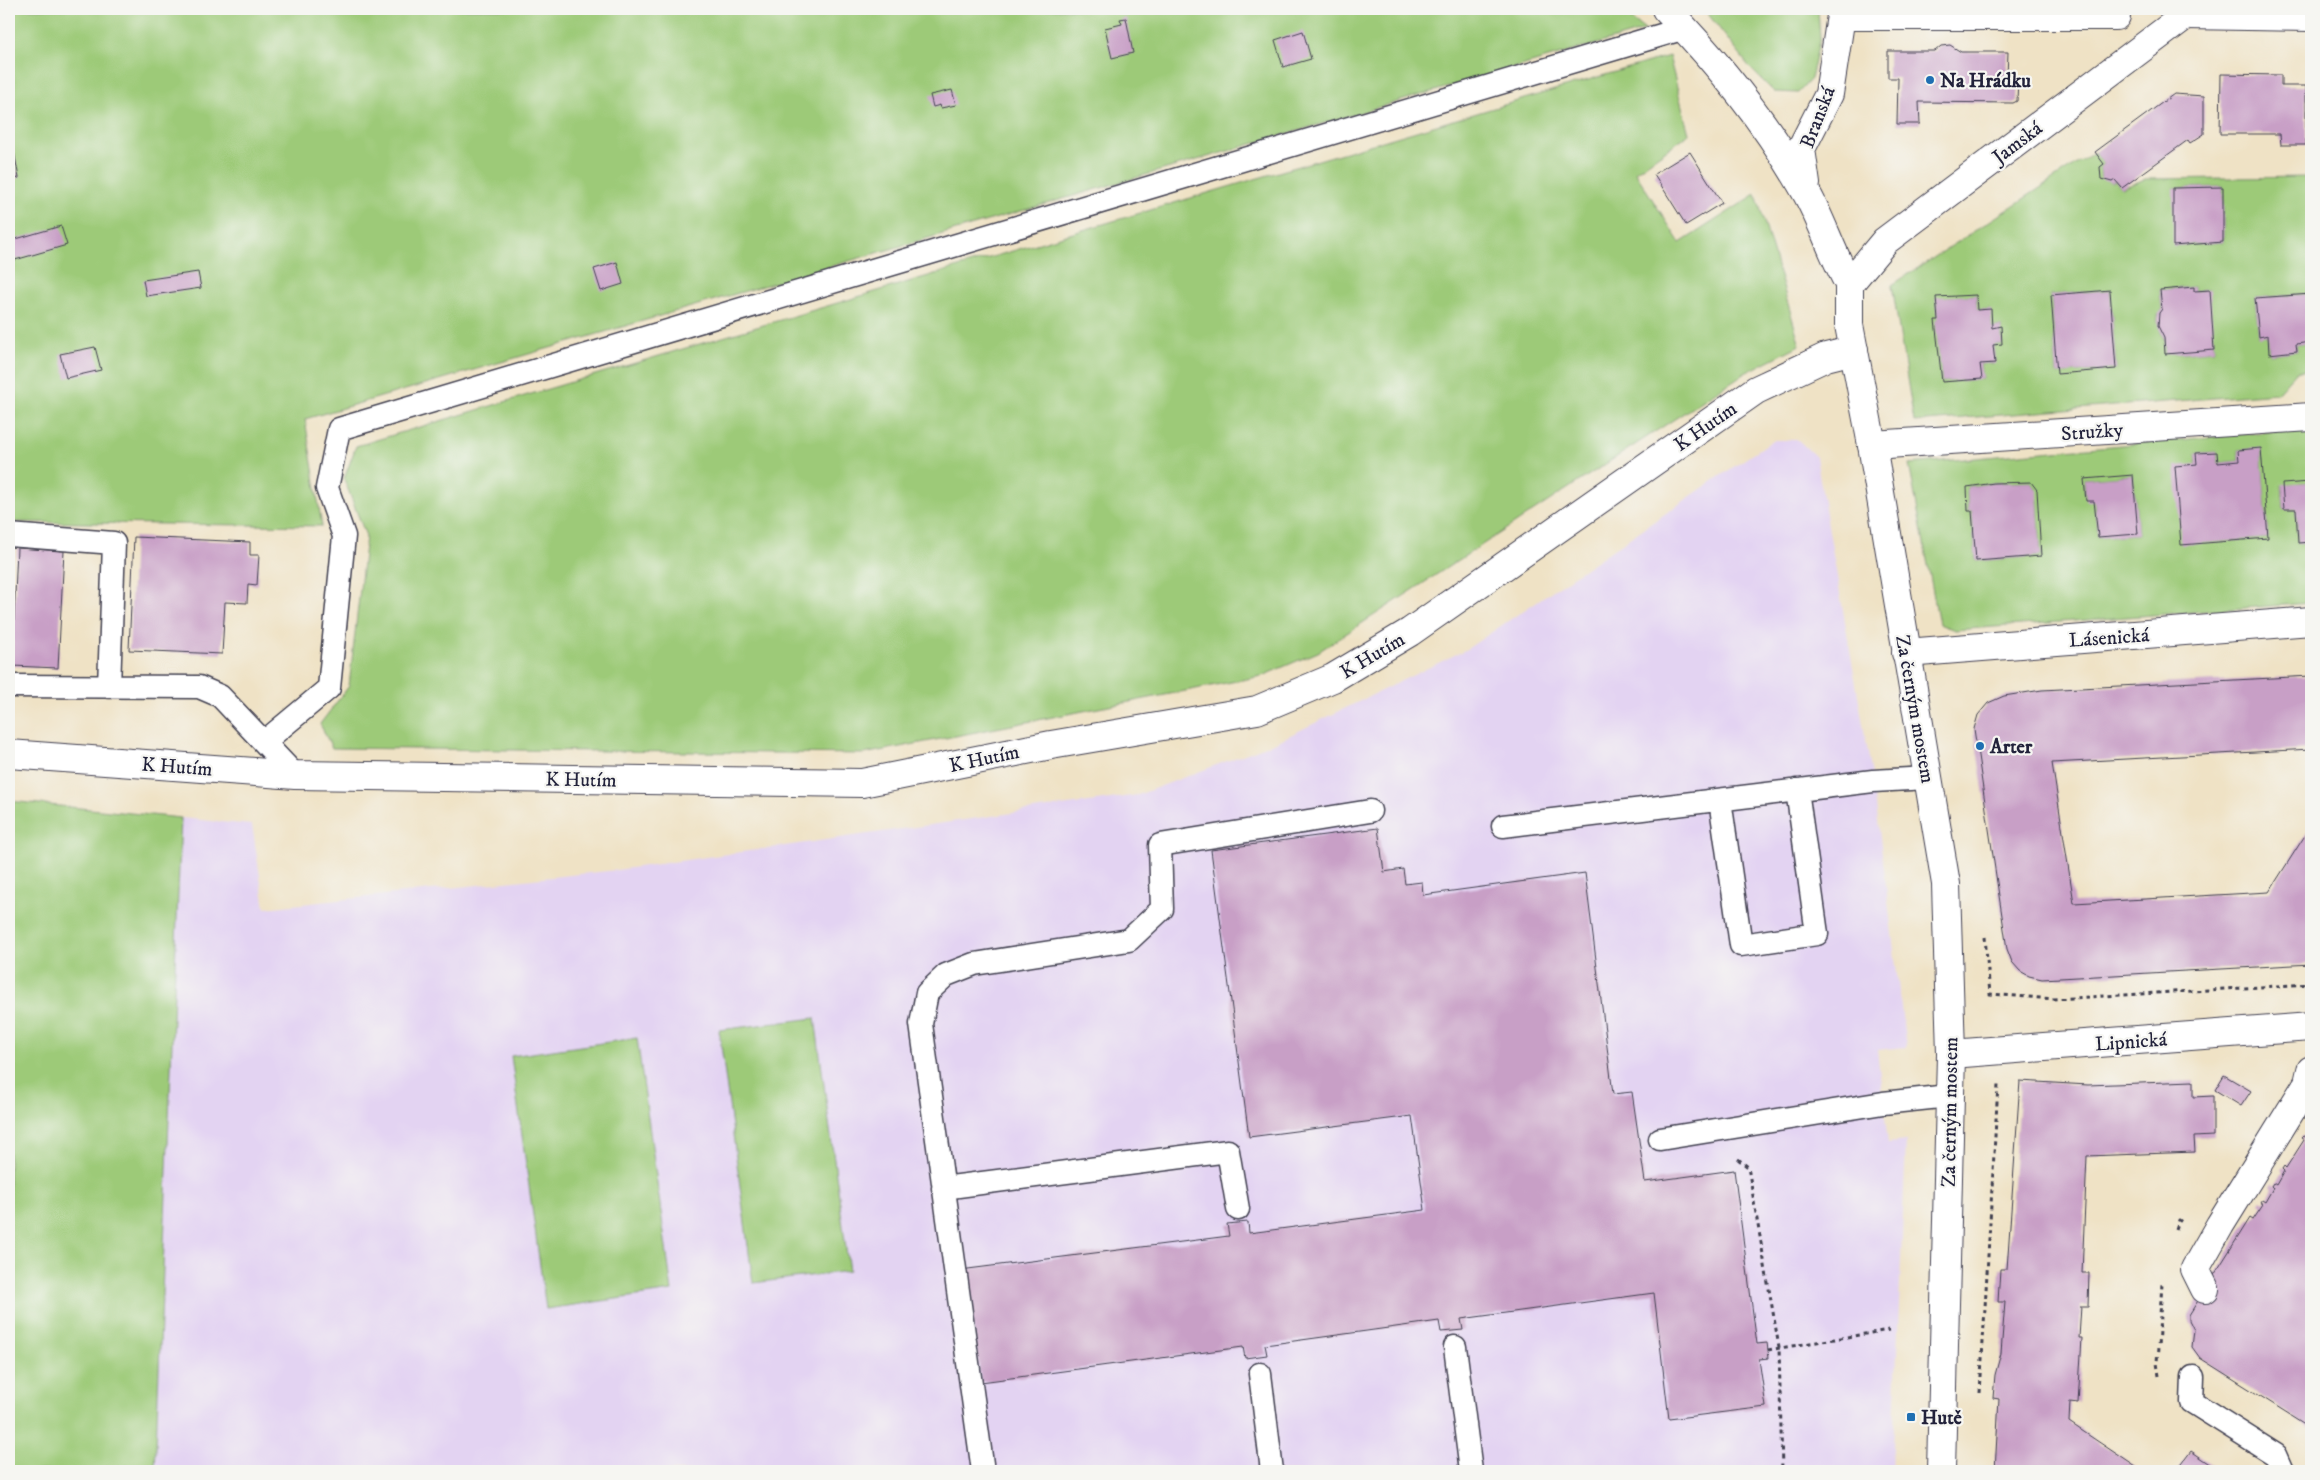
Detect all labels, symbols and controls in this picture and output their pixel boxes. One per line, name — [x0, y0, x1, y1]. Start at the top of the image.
place label: Na Hrádku — [1940, 69, 2031, 94]
marker: Na Hrádku — [1924, 74, 1936, 86]
street label: Branská — [1795, 83, 1842, 152]
street label: Jamská — [1986, 116, 2048, 171]
street label: K Hutím — [1670, 397, 1742, 458]
street label: Stružky — [2060, 418, 2124, 447]
street label: Lásenická — [2068, 623, 2151, 654]
street label: K Hutím — [1336, 627, 1410, 685]
street label: Za černým mostem — [1889, 633, 1940, 785]
place label: Arter — [1989, 735, 2033, 760]
street label: K Hutím — [947, 740, 1022, 779]
marker: Arter — [1974, 740, 1986, 752]
street label: K Hutím — [141, 753, 213, 782]
street label: K Hutím — [545, 767, 617, 794]
street label: Lipnická — [2094, 1027, 2168, 1057]
street label: Za černým mostem — [1937, 1037, 1964, 1187]
place label: Hutě — [1921, 1406, 1963, 1431]
marker: Hutě — [1905, 1411, 1917, 1423]

